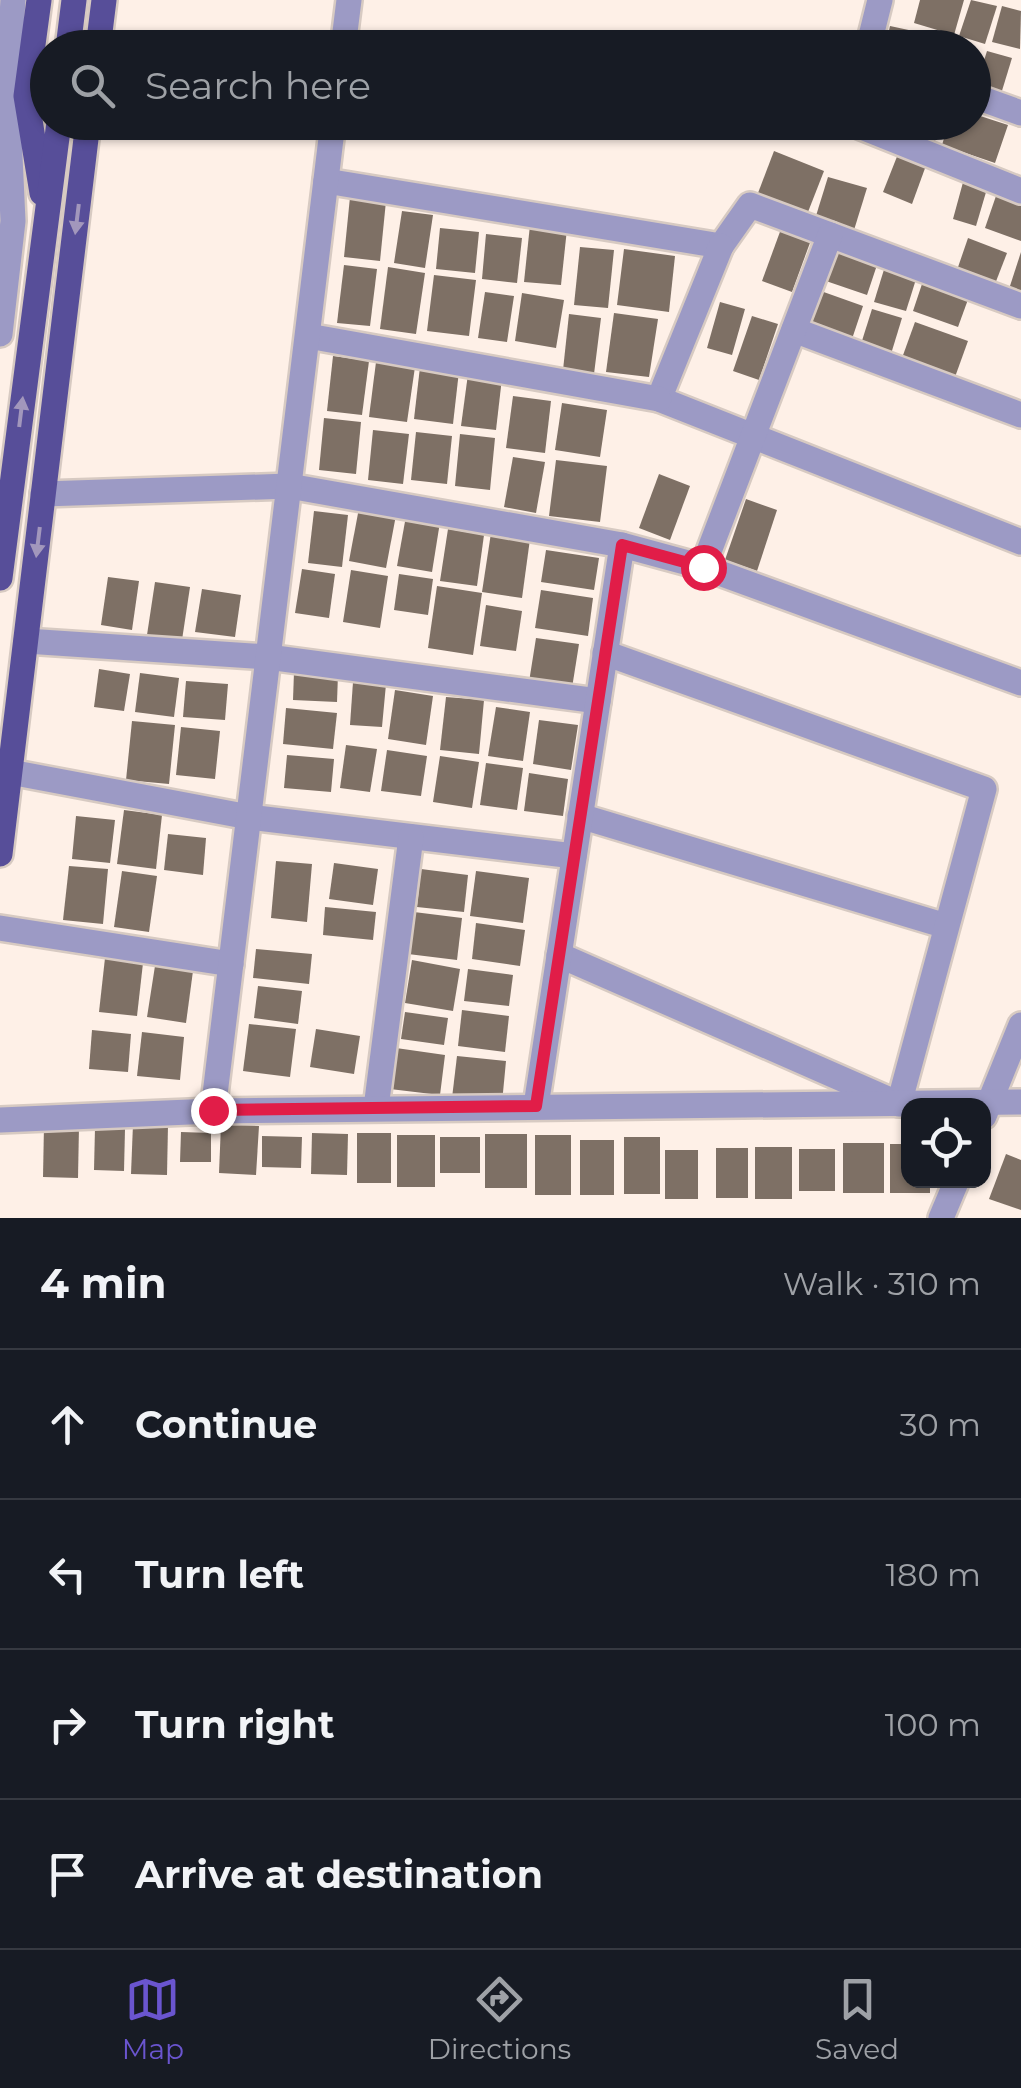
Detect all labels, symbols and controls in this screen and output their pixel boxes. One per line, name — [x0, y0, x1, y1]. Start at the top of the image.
search box — [30, 30, 991, 140]
icon: search — [65, 58, 120, 113]
text: Search here — [145, 62, 371, 109]
one-way arrow — [69, 204, 85, 236]
one-way arrow — [14, 396, 30, 428]
one-way arrow — [30, 527, 46, 558]
route start — [681, 545, 727, 591]
route end — [191, 1088, 237, 1134]
map controls — [901, 1098, 991, 1188]
button: locate — [901, 1098, 991, 1188]
text: 4 min — [40, 1257, 167, 1309]
text: Walk · 310 m — [783, 1264, 981, 1303]
icon: ahead — [40, 1397, 95, 1452]
text: Continue — [135, 1401, 317, 1448]
text: 30 m — [899, 1405, 981, 1444]
icon: left — [40, 1547, 95, 1602]
text: Turn left — [135, 1551, 304, 1598]
text: 180 m — [886, 1555, 981, 1594]
icon: right — [40, 1697, 95, 1752]
text: Turn right — [135, 1701, 334, 1748]
text: 100 m — [885, 1705, 981, 1744]
icon: arrive — [40, 1847, 95, 1902]
text: Arrive at destination — [135, 1851, 543, 1898]
tab: Map — [122, 1972, 184, 2066]
tab: Directions — [428, 1972, 571, 2066]
tab: Saved — [815, 1972, 899, 2066]

